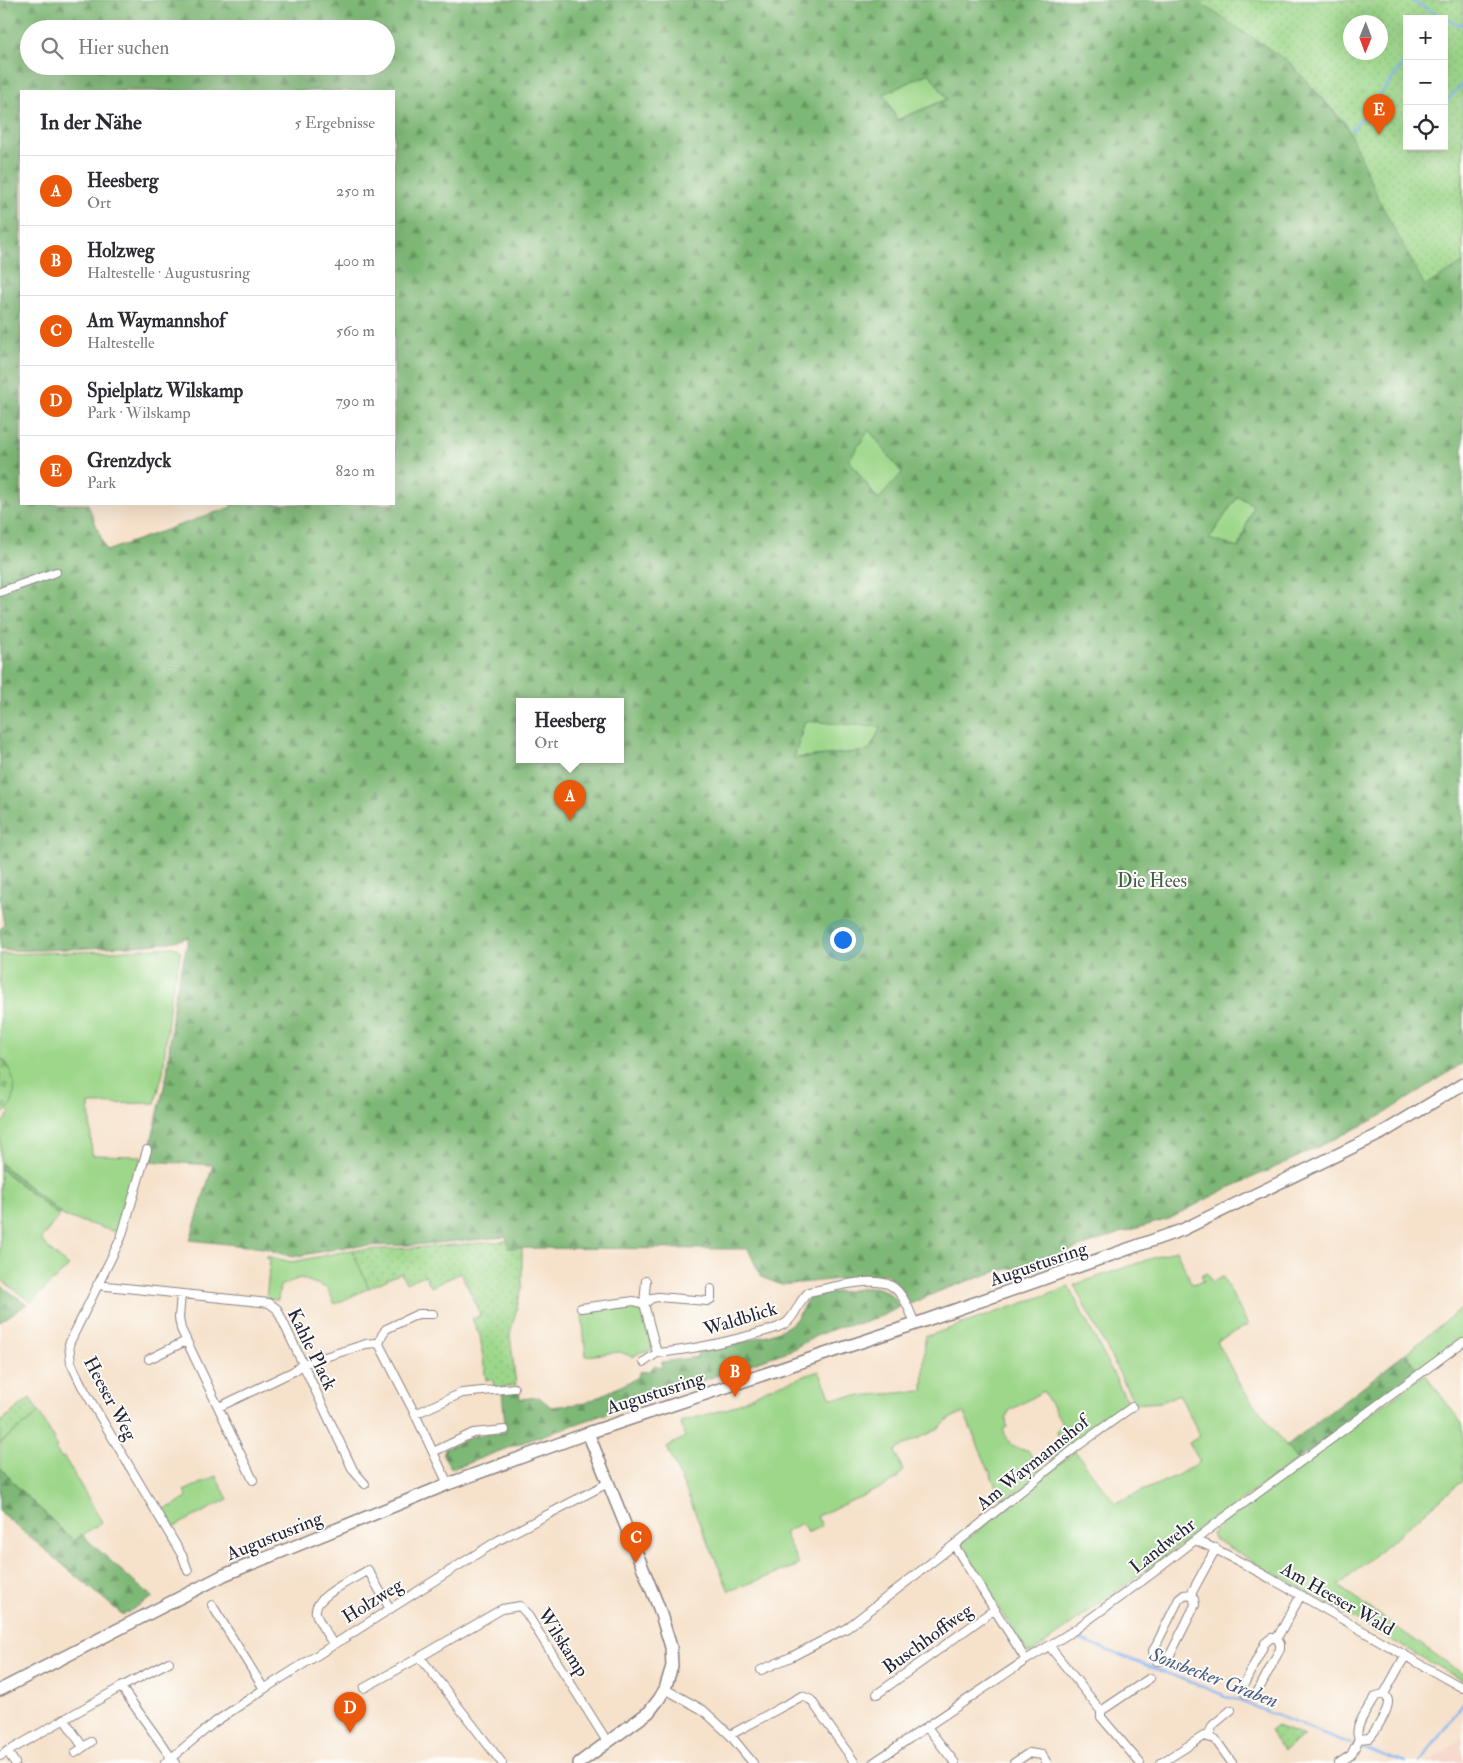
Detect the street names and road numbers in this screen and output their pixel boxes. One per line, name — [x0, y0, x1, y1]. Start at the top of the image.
street label: Augustusring — [986, 1236, 1091, 1292]
street label: Waldblick — [700, 1296, 780, 1342]
street label: Kahle Plack — [282, 1304, 342, 1394]
street label: Heeser Weg — [78, 1352, 143, 1445]
street label: Augustusring — [602, 1366, 708, 1420]
street label: Am Waymannshof — [971, 1408, 1096, 1516]
street label: Augustusring — [222, 1506, 327, 1566]
street label: Landwehr — [1125, 1513, 1200, 1579]
street label: Am Heeser Wald — [1276, 1556, 1399, 1641]
street label: Holzweg — [338, 1573, 408, 1629]
street label: Buschhoffweg — [878, 1598, 978, 1679]
street label: Wilskamp — [531, 1603, 594, 1682]

